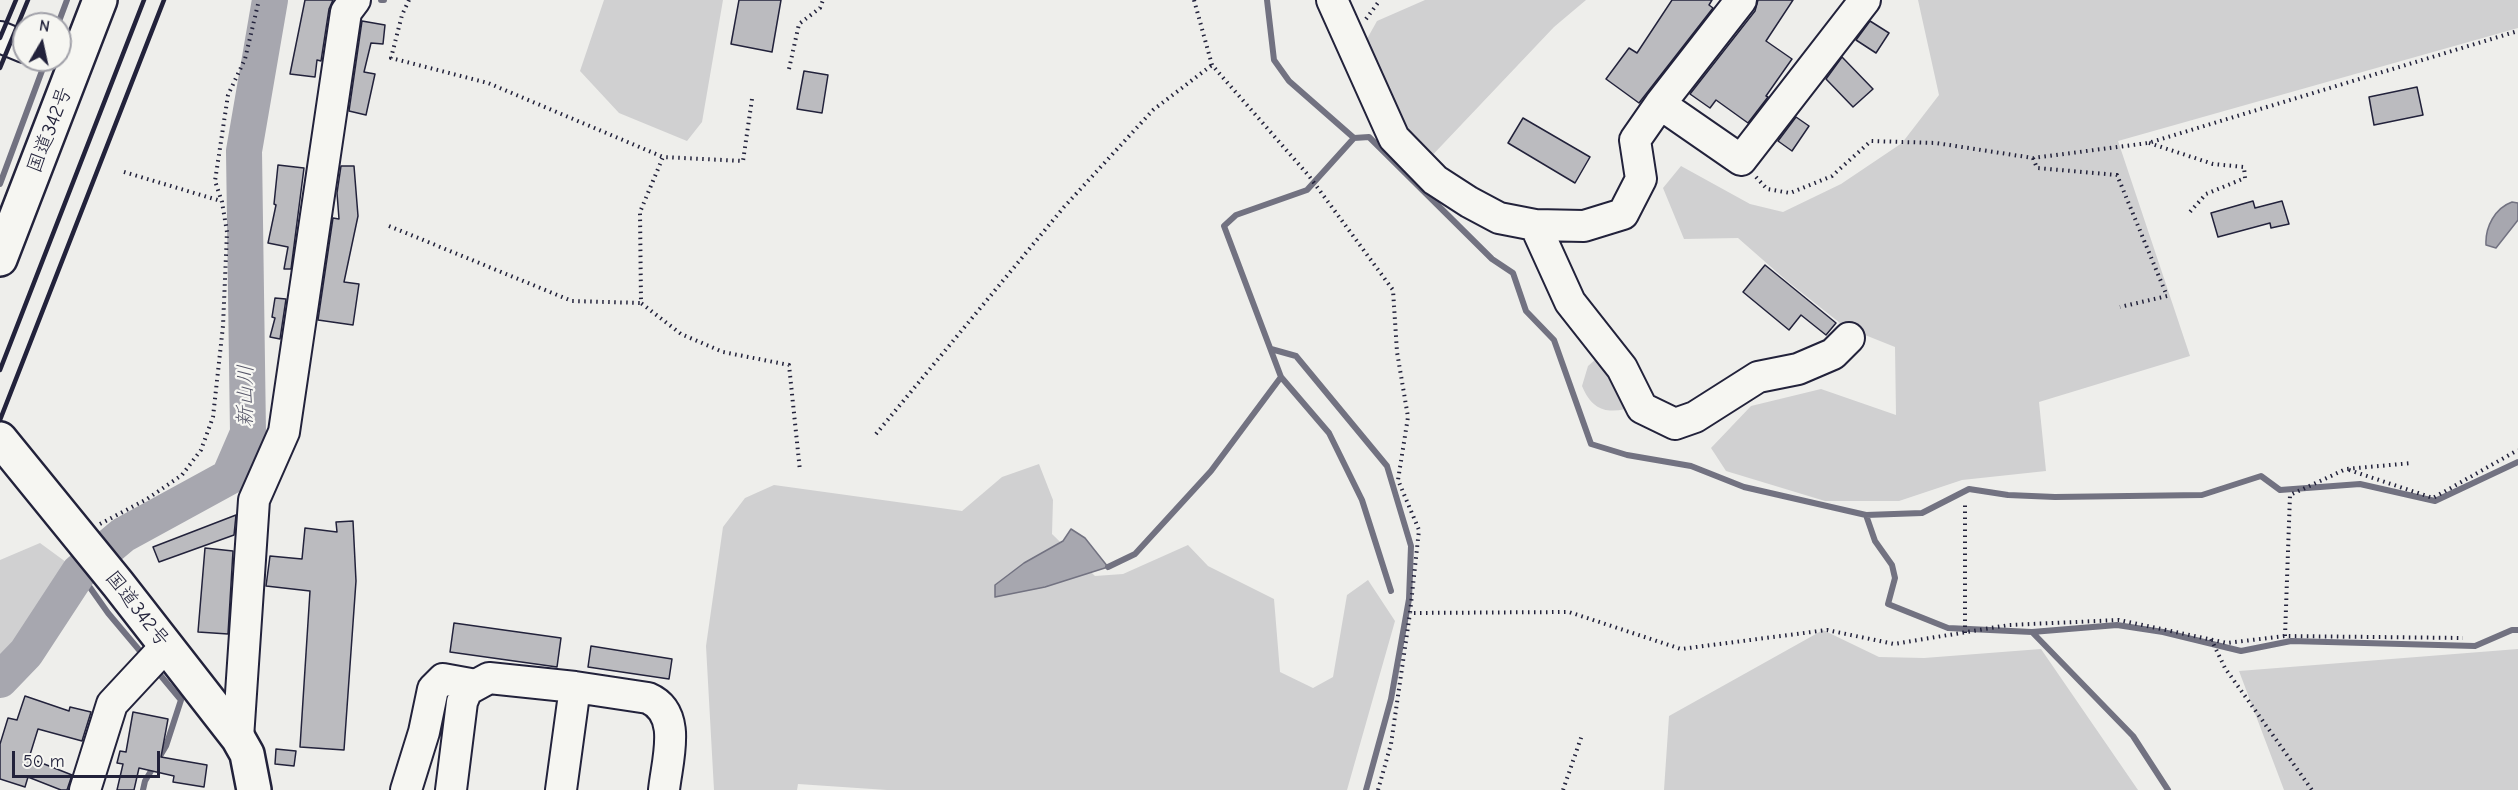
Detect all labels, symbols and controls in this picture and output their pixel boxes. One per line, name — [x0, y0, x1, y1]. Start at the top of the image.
north arrow — [12, 12, 72, 72]
text: N — [38, 16, 51, 36]
street label: 国道342号 — [23, 84, 77, 176]
water label: 新山川 — [233, 364, 259, 428]
street label: 国道342号 — [100, 566, 174, 652]
scale bar — [15, 739, 164, 777]
text: 50 m — [23, 751, 65, 772]

